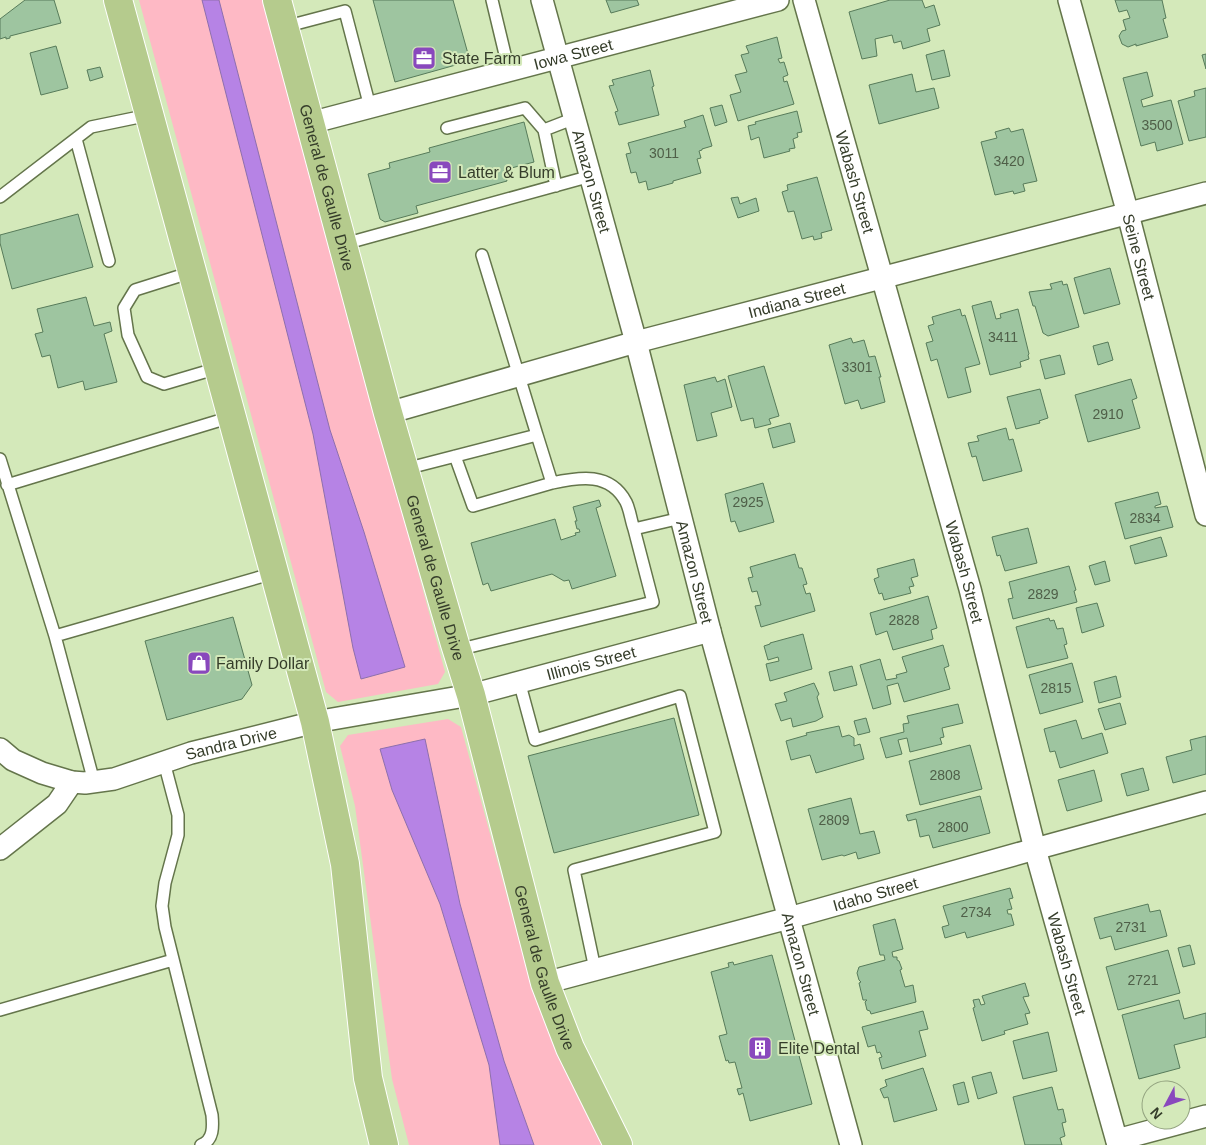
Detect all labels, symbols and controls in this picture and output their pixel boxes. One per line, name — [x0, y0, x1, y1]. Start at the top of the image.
street label: Iowa Street — [532, 36, 615, 73]
office icon: State Farm — [411, 45, 437, 71]
place label: State Farm — [442, 50, 521, 67]
street label: General de Gaulle Drive — [296, 102, 357, 273]
house number: 3500 — [1141, 117, 1173, 133]
street label: Amazon Street — [569, 128, 614, 235]
street label: Wabash Street — [832, 129, 877, 236]
house number: 3011 — [649, 145, 679, 161]
house number: 3420 — [993, 153, 1025, 169]
office icon: Latter & Blum — [427, 159, 453, 185]
place label: Latter & Blum — [458, 164, 555, 181]
street label: Seine Street — [1119, 212, 1158, 302]
street label: Indiana Street — [746, 280, 848, 321]
house number: 3411 — [988, 329, 1018, 345]
house number: 3301 — [841, 359, 873, 375]
house number: 2910 — [1092, 406, 1124, 422]
street label: General de Gaulle Drive — [403, 493, 468, 663]
house number: 2925 — [732, 494, 764, 510]
house number: 2834 — [1129, 510, 1161, 526]
street label: Amazon Street — [673, 519, 716, 626]
street label: Wabash Street — [942, 519, 986, 625]
house number: 2829 — [1027, 586, 1059, 602]
house number: 2828 — [888, 612, 920, 628]
street label: Illinois Street — [545, 643, 638, 683]
shop icon: Family Dollar — [186, 650, 212, 676]
place label: Family Dollar — [216, 655, 310, 672]
house number: 2815 — [1040, 680, 1072, 696]
street label: Sandra Drive — [183, 724, 279, 763]
house number: 2808 — [929, 767, 961, 783]
house number: 2809 — [818, 812, 850, 828]
house number: 2800 — [937, 819, 969, 835]
street label: Idaho Street — [831, 874, 920, 914]
street label: General de Gaulle Drive — [511, 883, 578, 1053]
house number: 2734 — [960, 904, 992, 920]
street label: Amazon Street — [779, 911, 823, 1018]
street label: Wabash Street — [1044, 911, 1089, 1017]
house number: 2731 — [1115, 919, 1147, 935]
house number: 2721 — [1127, 972, 1159, 988]
building icon: Elite Dental — [747, 1035, 773, 1061]
place label: Elite Dental — [778, 1040, 860, 1057]
north arrow — [1141, 1080, 1191, 1130]
text: N — [1147, 1104, 1166, 1123]

